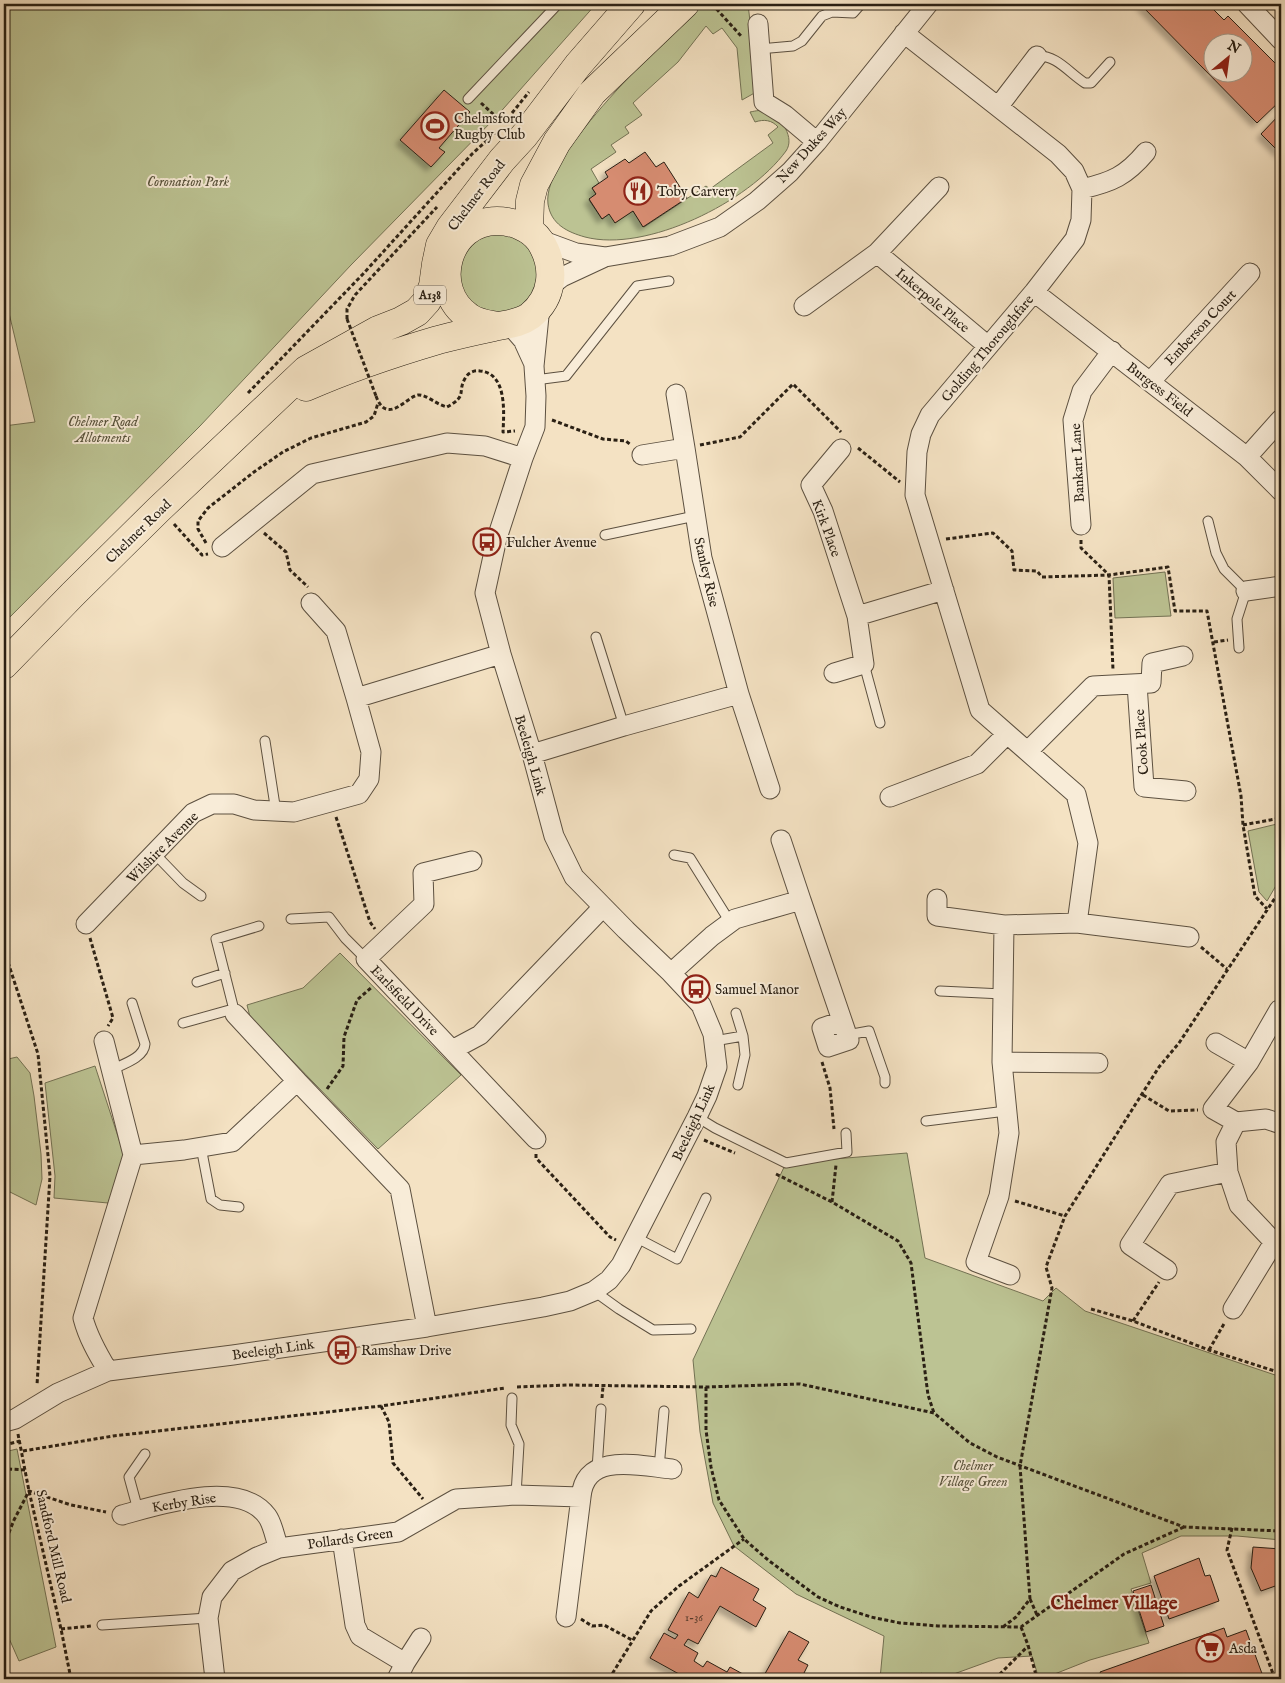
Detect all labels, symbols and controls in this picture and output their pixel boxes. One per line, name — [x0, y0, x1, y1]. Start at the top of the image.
north arrow — [1202, 32, 1252, 82]
text: N — [1223, 36, 1243, 58]
street label: New Dukes Way — [773, 104, 851, 187]
place label: Chelmsford Rugby Club — [454, 110, 525, 144]
sports icon: Chelmsford Rugby Club — [420, 111, 450, 141]
street label: Chelmer Road — [444, 156, 510, 235]
park label: Coronation Park — [147, 173, 229, 191]
restaurant icon: Toby Carvery — [623, 176, 653, 206]
place label: Toby Carvery — [657, 183, 737, 201]
street label: Inkerpole Place — [892, 265, 974, 337]
road number: A138 — [414, 286, 446, 304]
street label: Emberson Court — [1161, 286, 1241, 369]
street label: Golding Thoroughfare — [938, 291, 1038, 406]
street label: Burgess Field — [1123, 358, 1196, 421]
park label: Chelmer Road Allotments — [68, 413, 139, 447]
street label: Bankart Lane — [1067, 422, 1089, 503]
street label: Chelmer Road — [102, 495, 176, 568]
street label: Kirk Place — [807, 497, 845, 560]
bus stop icon: Fulcher Avenue — [472, 527, 502, 557]
place label: Fulcher Avenue — [506, 534, 597, 552]
street label: Stanley Rise — [689, 535, 723, 610]
street label: Cook Place — [1131, 708, 1153, 775]
street label: Beeleigh Link — [510, 713, 550, 798]
street label: Wilshire Avenue — [123, 808, 203, 887]
street label: Earlsfield Drive — [366, 962, 443, 1040]
bus stop icon: Samuel Manor — [681, 974, 711, 1004]
place label: Samuel Manor — [715, 981, 799, 999]
street label: Beeleigh Link — [668, 1081, 720, 1164]
street label: Beeleigh Link — [231, 1335, 316, 1365]
bus stop icon: Ramshaw Drive — [327, 1335, 357, 1365]
place label: Ramshaw Drive — [361, 1342, 452, 1360]
park label: Chelmer Village Green — [939, 1457, 1007, 1492]
street label: Sandford Mill Road — [31, 1488, 75, 1605]
street label: Kerby Rise — [151, 1489, 218, 1517]
street label: Pollards Green — [306, 1524, 395, 1554]
district label: Chelmer Village — [1050, 1592, 1178, 1616]
house number: 1-36 — [685, 1611, 703, 1625]
supermarket icon: Asda — [1195, 1633, 1225, 1663]
place label: Asda — [1228, 1640, 1258, 1658]

